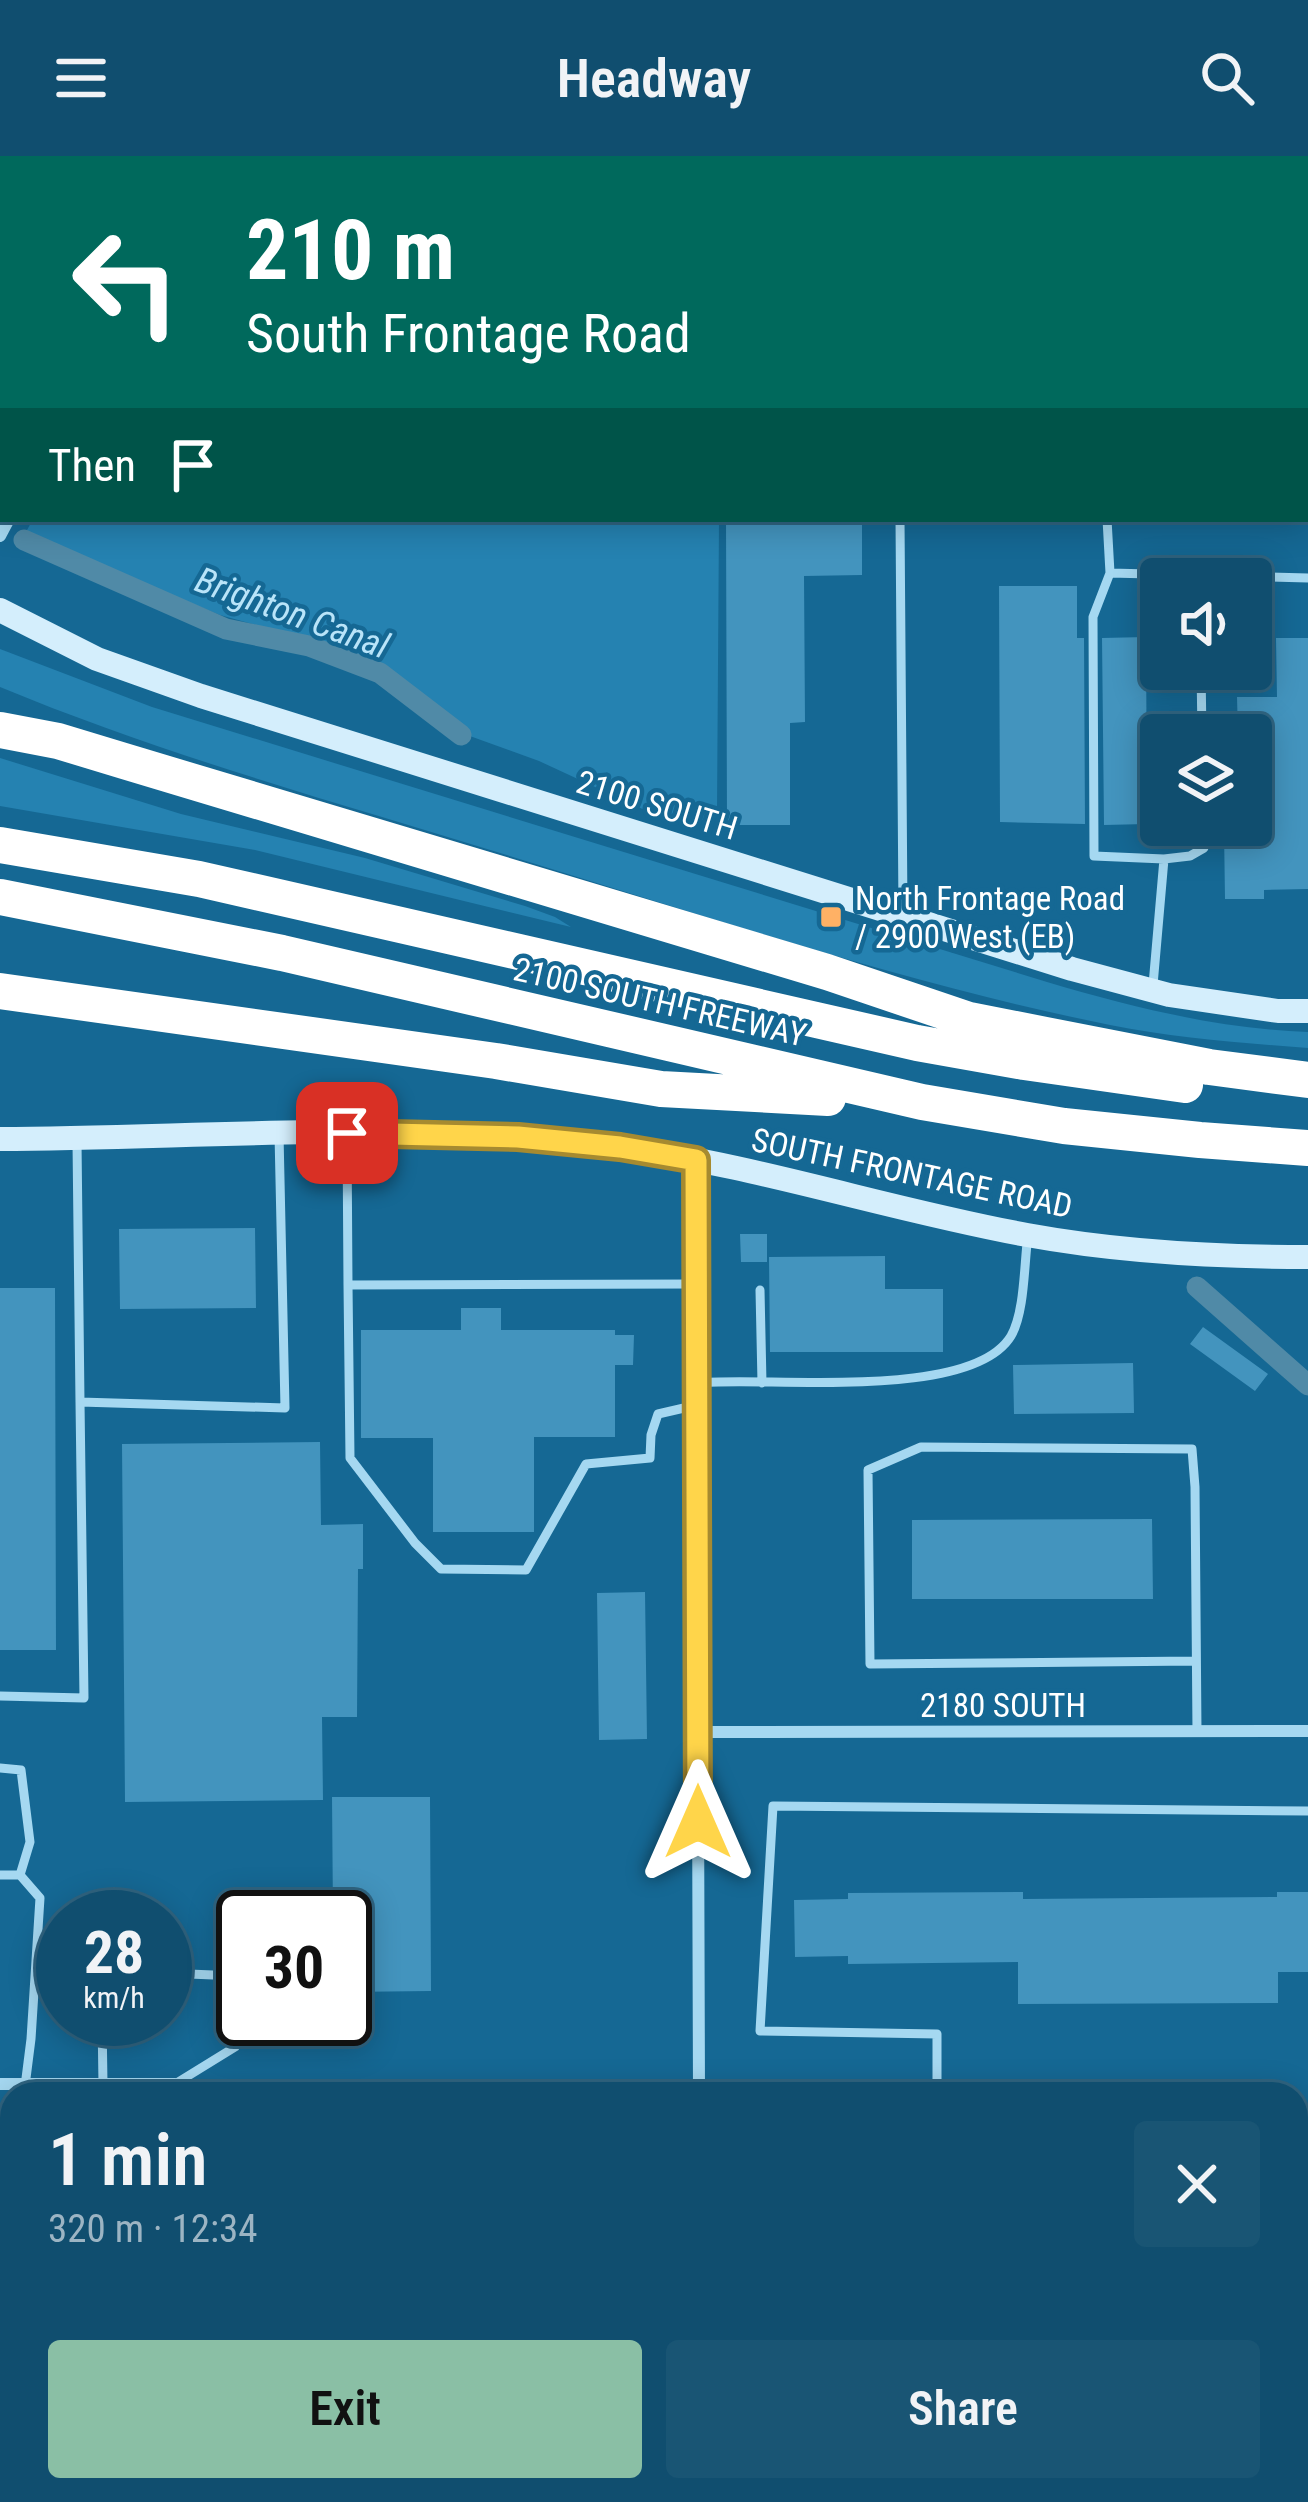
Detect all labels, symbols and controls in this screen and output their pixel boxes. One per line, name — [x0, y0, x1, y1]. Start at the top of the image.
icon: menu — [48, 45, 114, 111]
icon: search — [1194, 45, 1260, 111]
text: Headway — [557, 47, 751, 110]
text: 210 m — [246, 201, 455, 300]
icon: left — [48, 204, 204, 360]
text: South Frontage Road — [246, 302, 691, 365]
icon: arrive — [160, 432, 226, 498]
text: Then — [48, 439, 136, 492]
map controls — [1140, 558, 1272, 846]
button: sound — [1140, 558, 1272, 690]
water label: Brighton Canal — [190, 559, 395, 668]
button: layers — [1140, 714, 1272, 846]
street label: 2100 SOUTH — [572, 762, 742, 848]
place label: North Frontage Road / 2900 West (EB) — [855, 879, 1125, 956]
marker: North Frontage Road / 2900 West (EB) — [818, 904, 844, 930]
street label: 2100 SOUTH FREEWAY — [510, 949, 810, 1055]
pin — [296, 1082, 398, 1184]
icon: arrive — [314, 1100, 380, 1166]
street label: SOUTH FRONTAGE ROAD — [748, 1120, 1076, 1226]
street label: 2180 SOUTH — [920, 1686, 1086, 1725]
position arrow — [635, 1759, 761, 1885]
speed limit sign: 30 — [216, 1890, 372, 2046]
text: 28 — [84, 1917, 144, 1988]
text: km/h — [83, 1980, 145, 2015]
text: 1 min — [48, 2118, 207, 2203]
button: close — [1134, 2121, 1260, 2247]
text: 320 m · 12:34 — [48, 2206, 258, 2252]
button: Exit — [48, 2340, 642, 2478]
button: Share — [666, 2340, 1260, 2478]

